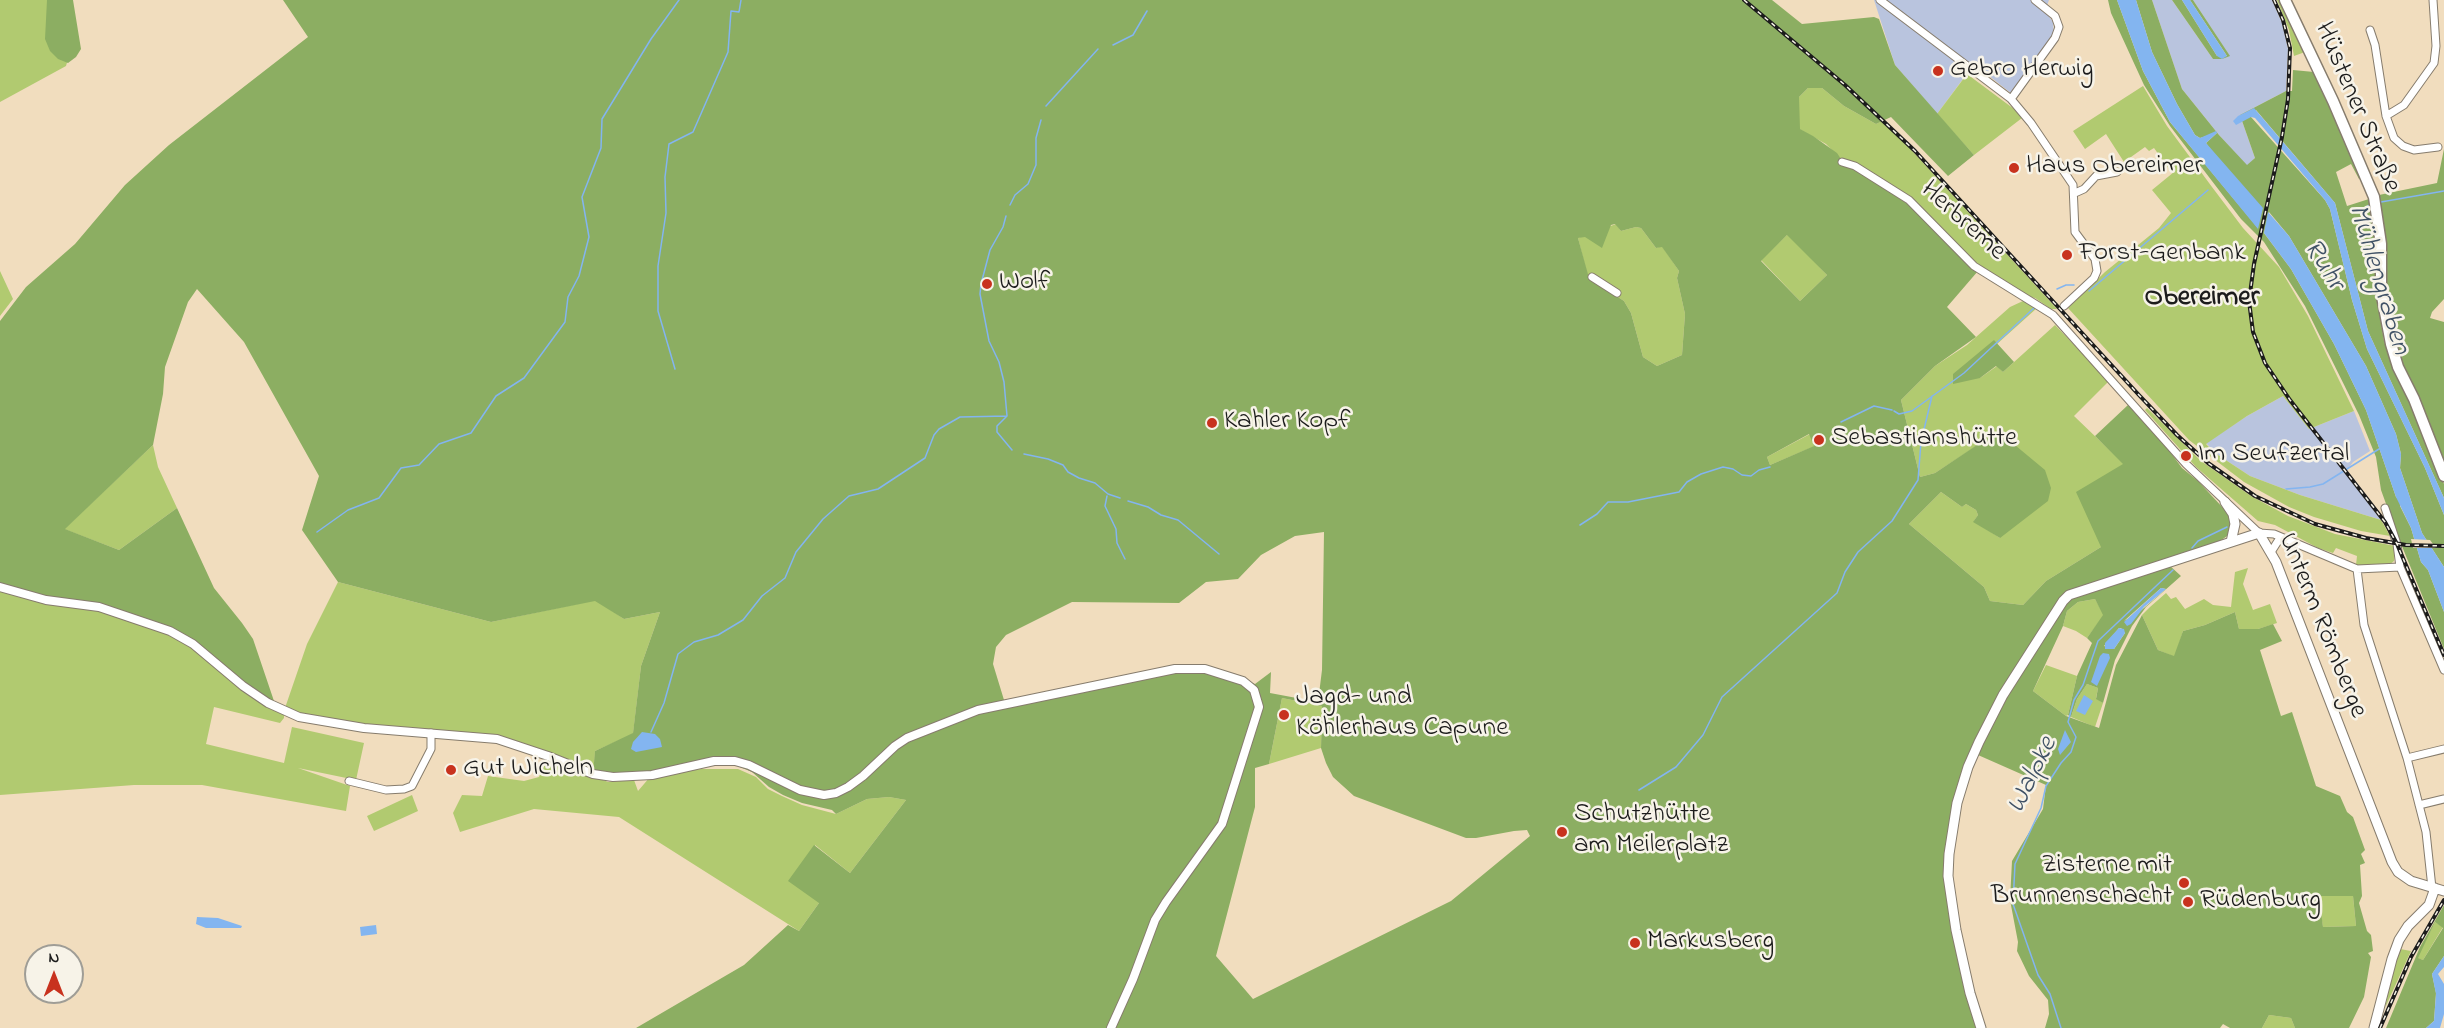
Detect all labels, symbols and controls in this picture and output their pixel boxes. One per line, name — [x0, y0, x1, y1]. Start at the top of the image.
street label: Hüstener Straße — [2306, 18, 2406, 198]
place label: Gebro Herwig — [1950, 55, 2093, 87]
marker: Gebro Herwig — [1931, 64, 1945, 78]
place label: Haus Obereimer — [2026, 152, 2203, 184]
marker: Haus Obereimer — [2007, 161, 2021, 175]
street label: Herbreme — [1913, 175, 2011, 269]
water label: Mühlengraben — [2338, 201, 2416, 359]
water label: Ruhr — [2294, 234, 2350, 298]
place label: Forst-Genbank — [2079, 239, 2246, 271]
marker: Forst-Genbank — [2060, 248, 2074, 262]
place label: Wolf — [999, 268, 1050, 300]
marker: Wolf — [980, 277, 994, 291]
district label: Obereimer — [2145, 282, 2259, 316]
place label: Kahler Kopf — [1224, 407, 1351, 439]
marker: Kahler Kopf — [1205, 416, 1219, 430]
place label: Sebastianshütte — [1831, 424, 2017, 456]
marker: Sebastianshütte — [1812, 433, 1826, 447]
place label: Im Seufzertal — [2198, 440, 2349, 472]
marker: Im Seufzertal — [2179, 449, 2193, 463]
street label: Unterm Römberge — [2269, 529, 2373, 723]
place label: Jagd- und Köhlerhaus Capune — [1296, 683, 1508, 746]
marker: Jagd- und Köhlerhaus Capune — [1277, 708, 1291, 722]
water label: Walpke — [2001, 732, 2067, 820]
place label: Gut Wicheln — [463, 754, 593, 786]
marker: Gut Wicheln — [444, 763, 458, 777]
place label: Schutzhütte am Meilerplatz — [1574, 800, 1728, 863]
marker: Schutzhütte am Meilerplatz — [1555, 825, 1569, 839]
place label: Zisterne mit Brunnenschacht — [1991, 851, 2172, 914]
marker: Zisterne mit Brunnenschacht — [2177, 876, 2191, 890]
place label: Rüdenburg — [2200, 886, 2321, 918]
marker: Rüdenburg — [2181, 895, 2195, 909]
place label: Markusberg — [1647, 927, 1774, 959]
marker: Markusberg — [1628, 936, 1642, 950]
north arrow — [24, 944, 84, 1004]
text: N — [49, 946, 59, 970]

